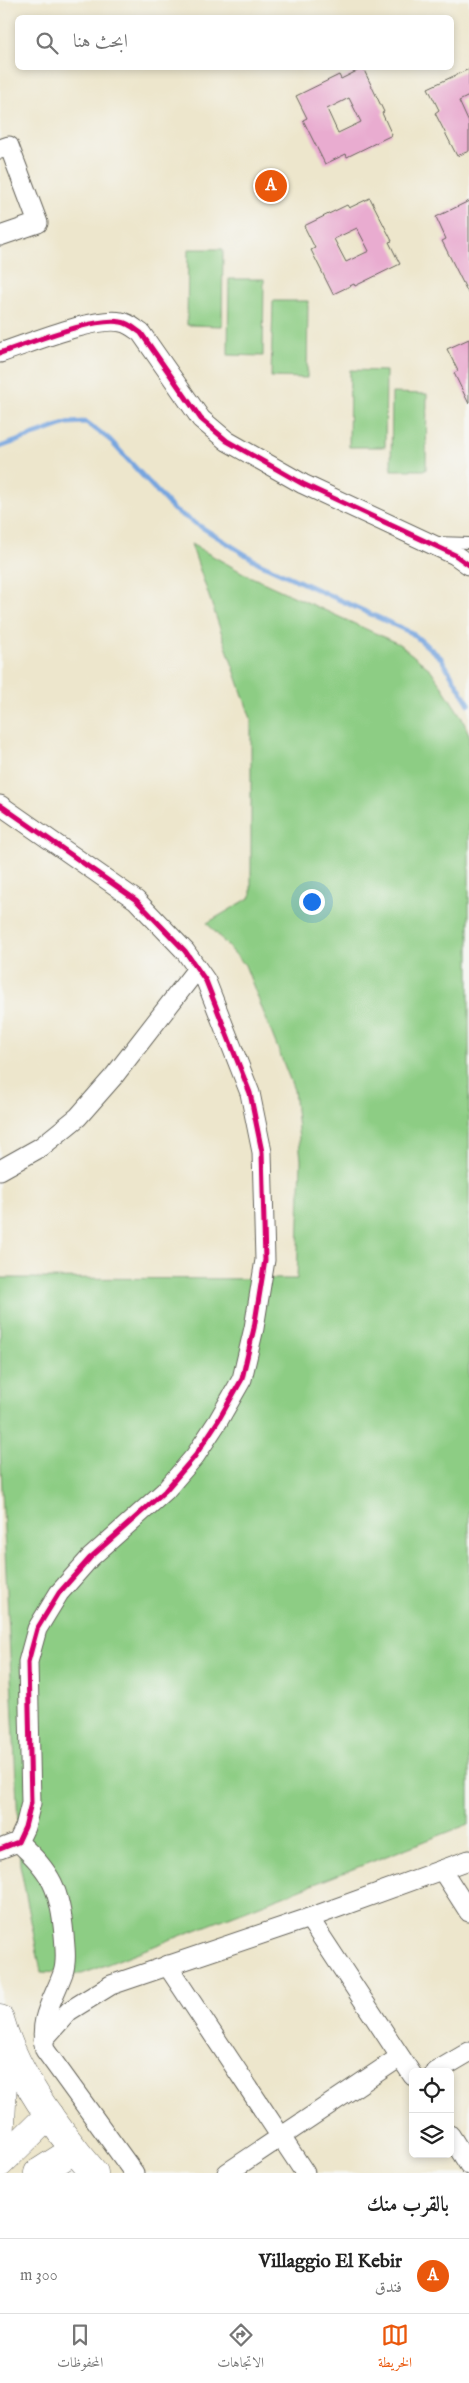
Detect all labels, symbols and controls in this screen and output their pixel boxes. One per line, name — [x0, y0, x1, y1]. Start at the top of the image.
search box — [15, 15, 454, 70]
icon: search — [33, 29, 61, 57]
text: ابحث هنا — [73, 30, 128, 54]
pin: A — [255, 167, 287, 205]
your location — [299, 889, 325, 915]
map controls — [409, 2068, 454, 2158]
button: locate — [409, 2068, 454, 2113]
button: layers — [409, 2113, 454, 2158]
text: بالقرب منك — [367, 2192, 449, 2219]
text: Villaggio El Kebir — [259, 2250, 402, 2274]
text: 300 m — [20, 2266, 58, 2286]
text: A — [428, 2266, 438, 2286]
text: فندق — [375, 2278, 402, 2298]
tab: المحفوظات — [57, 2321, 103, 2376]
tab: الاتجاهات — [217, 2321, 264, 2376]
tab: الخريطة — [378, 2321, 412, 2376]

